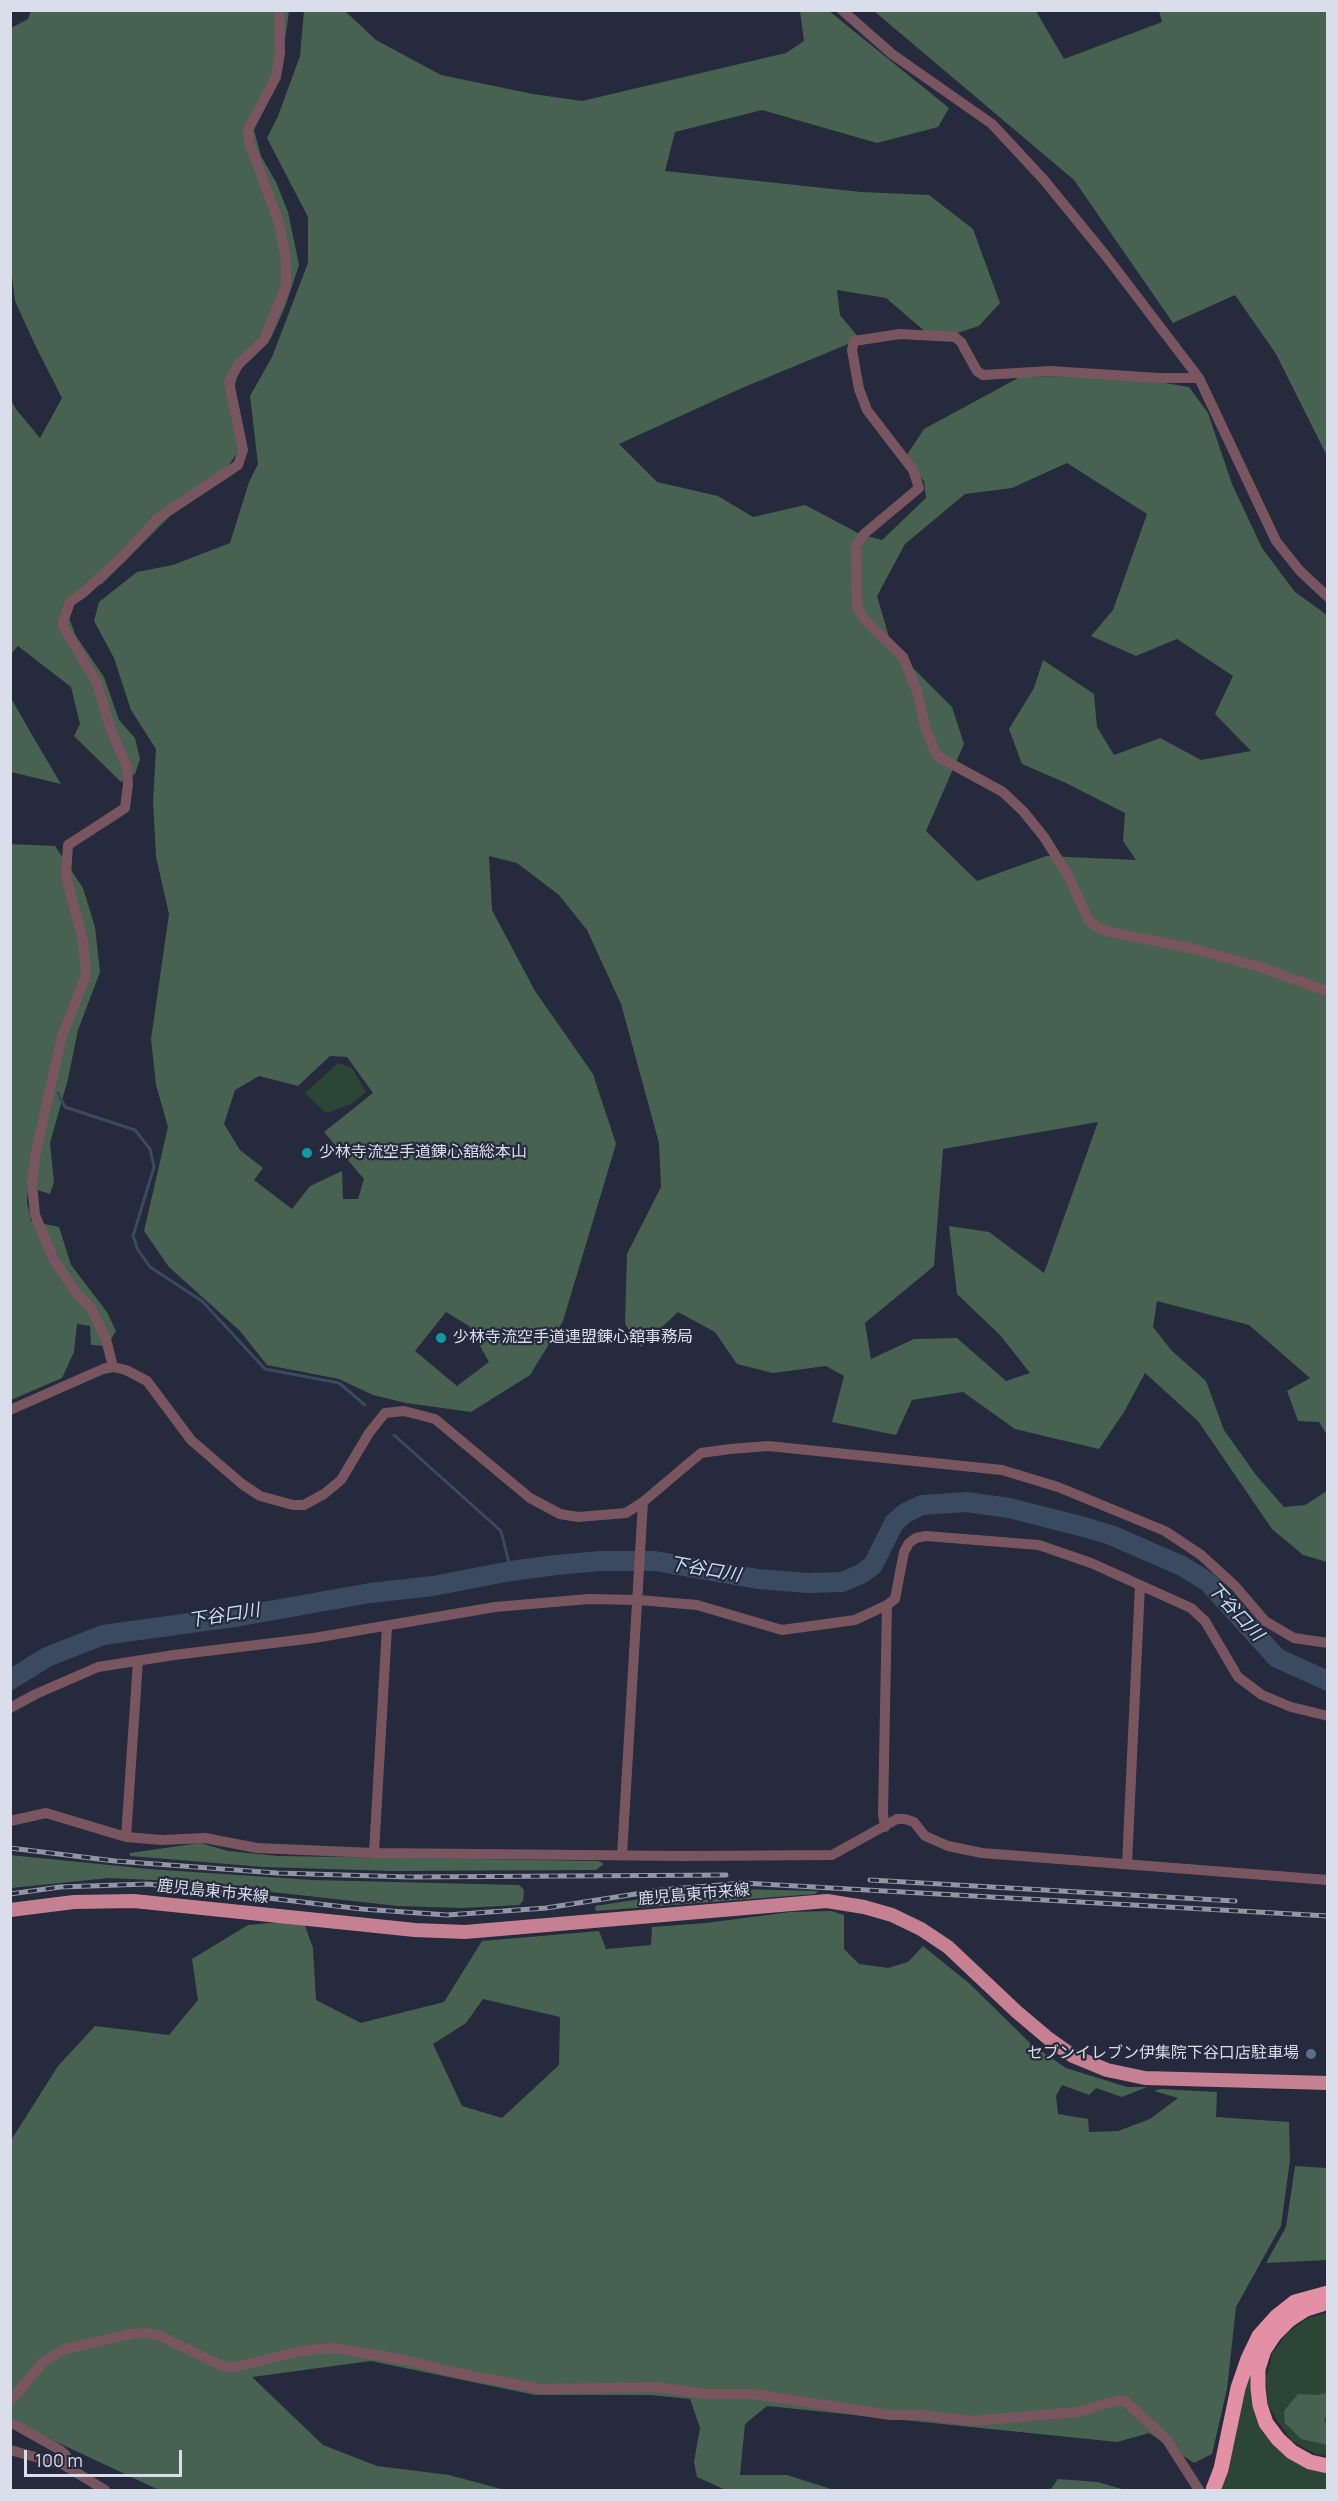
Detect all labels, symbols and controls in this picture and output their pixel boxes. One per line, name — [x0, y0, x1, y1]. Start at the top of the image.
place label: 少林寺流空手道錬心舘総本山 — [319, 1143, 527, 1163]
marker: 少林寺流空手道錬心舘総本山 — [300, 1146, 314, 1160]
place label: 少林寺流空手道連盟錬心舘事務局 — [453, 1328, 693, 1348]
marker: 少林寺流空手道連盟錬心舘事務局 — [434, 1331, 448, 1345]
water label: 下谷口川 — [668, 1553, 742, 1587]
water label: 下谷口川 — [1203, 1578, 1267, 1646]
water label: 下谷口川 — [187, 1600, 261, 1632]
street label: 鹿児島東市来線 — [156, 1877, 270, 1907]
street label: 鹿児島東市来線 — [637, 1881, 751, 1909]
place label: セブンイレブン伊集院下谷口店駐車場 — [1027, 2044, 1299, 2064]
marker: セブンイレブン伊集院下谷口店駐車場 — [1304, 2047, 1318, 2061]
scale bar — [27, 2438, 184, 2476]
text: 100 m — [35, 2448, 83, 2472]

